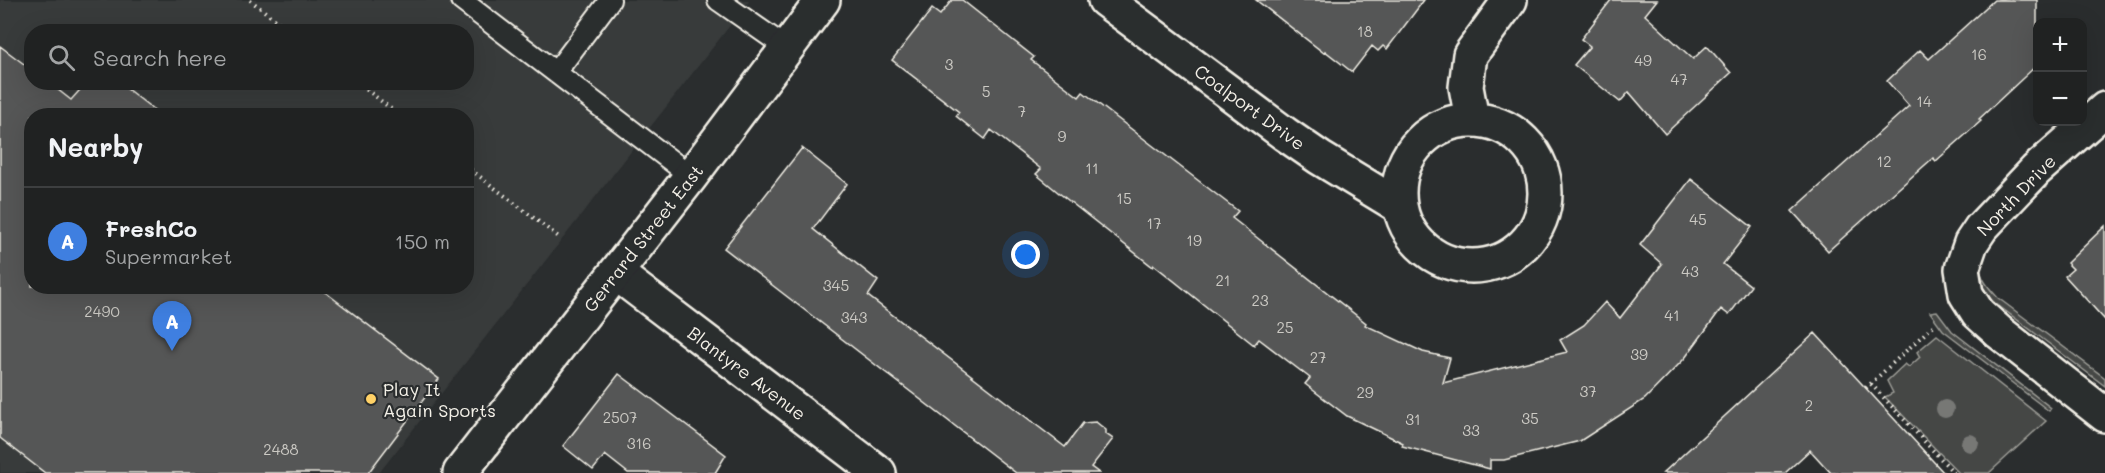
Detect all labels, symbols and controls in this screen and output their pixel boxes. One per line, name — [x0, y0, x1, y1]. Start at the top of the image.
map controls — [2033, 18, 2087, 126]
button: + — [2033, 18, 2087, 72]
house number: 18 — [1357, 21, 1373, 41]
search box — [24, 24, 474, 90]
icon: search — [45, 41, 78, 74]
text: Search here — [93, 43, 227, 72]
house number: 16 — [1971, 44, 1987, 64]
house number: 49 — [1634, 50, 1652, 70]
house number: 3 — [945, 54, 954, 74]
street label: Coalport Drive — [1190, 59, 1310, 155]
house number: 47 — [1670, 69, 1688, 89]
button: − — [2033, 72, 2087, 126]
house number: 5 — [982, 81, 990, 101]
house number: 14 — [1916, 91, 1932, 111]
house number: 7 — [1018, 101, 1026, 121]
house number: 9 — [1058, 126, 1067, 146]
text: Nearby — [48, 130, 143, 164]
street label: North Drive — [1971, 149, 2061, 241]
house number: 12 — [1876, 151, 1892, 171]
house number: 11 — [1085, 158, 1099, 178]
street label: Gerrard Street East — [578, 159, 708, 317]
house number: 15 — [1116, 188, 1132, 208]
house number: 45 — [1689, 209, 1707, 229]
house number: 17 — [1146, 213, 1162, 233]
text: FreshCo — [105, 214, 197, 243]
text: A — [61, 228, 74, 254]
text: 150 m — [395, 228, 450, 254]
house number: 19 — [1186, 230, 1202, 250]
your location — [1011, 240, 1040, 269]
text: Supermarket — [105, 243, 232, 269]
house number: 43 — [1681, 261, 1699, 281]
house number: 21 — [1215, 270, 1231, 290]
house number: 345 — [823, 275, 849, 295]
house number: 23 — [1251, 290, 1269, 310]
house number: 2490 — [84, 301, 120, 321]
pin: A — [152, 302, 192, 351]
house number: 41 — [1664, 305, 1680, 325]
house number: 343 — [841, 307, 867, 327]
house number: 25 — [1276, 317, 1294, 337]
street label: Blantyre Avenue — [683, 321, 811, 425]
house number: 39 — [1630, 344, 1648, 364]
house number: 27 — [1310, 347, 1326, 367]
place label: Play It Again Sports — [383, 377, 496, 422]
house number: 37 — [1579, 381, 1597, 401]
house number: 29 — [1356, 382, 1374, 402]
marker: Play It Again Sports — [364, 392, 378, 406]
house number: 2 — [1805, 395, 1813, 415]
house number: 2507 — [603, 407, 637, 427]
house number: 35 — [1521, 408, 1539, 428]
house number: 31 — [1405, 409, 1421, 429]
house number: 33 — [1462, 420, 1480, 440]
house number: 316 — [627, 433, 651, 453]
house number: 2488 — [263, 439, 299, 459]

